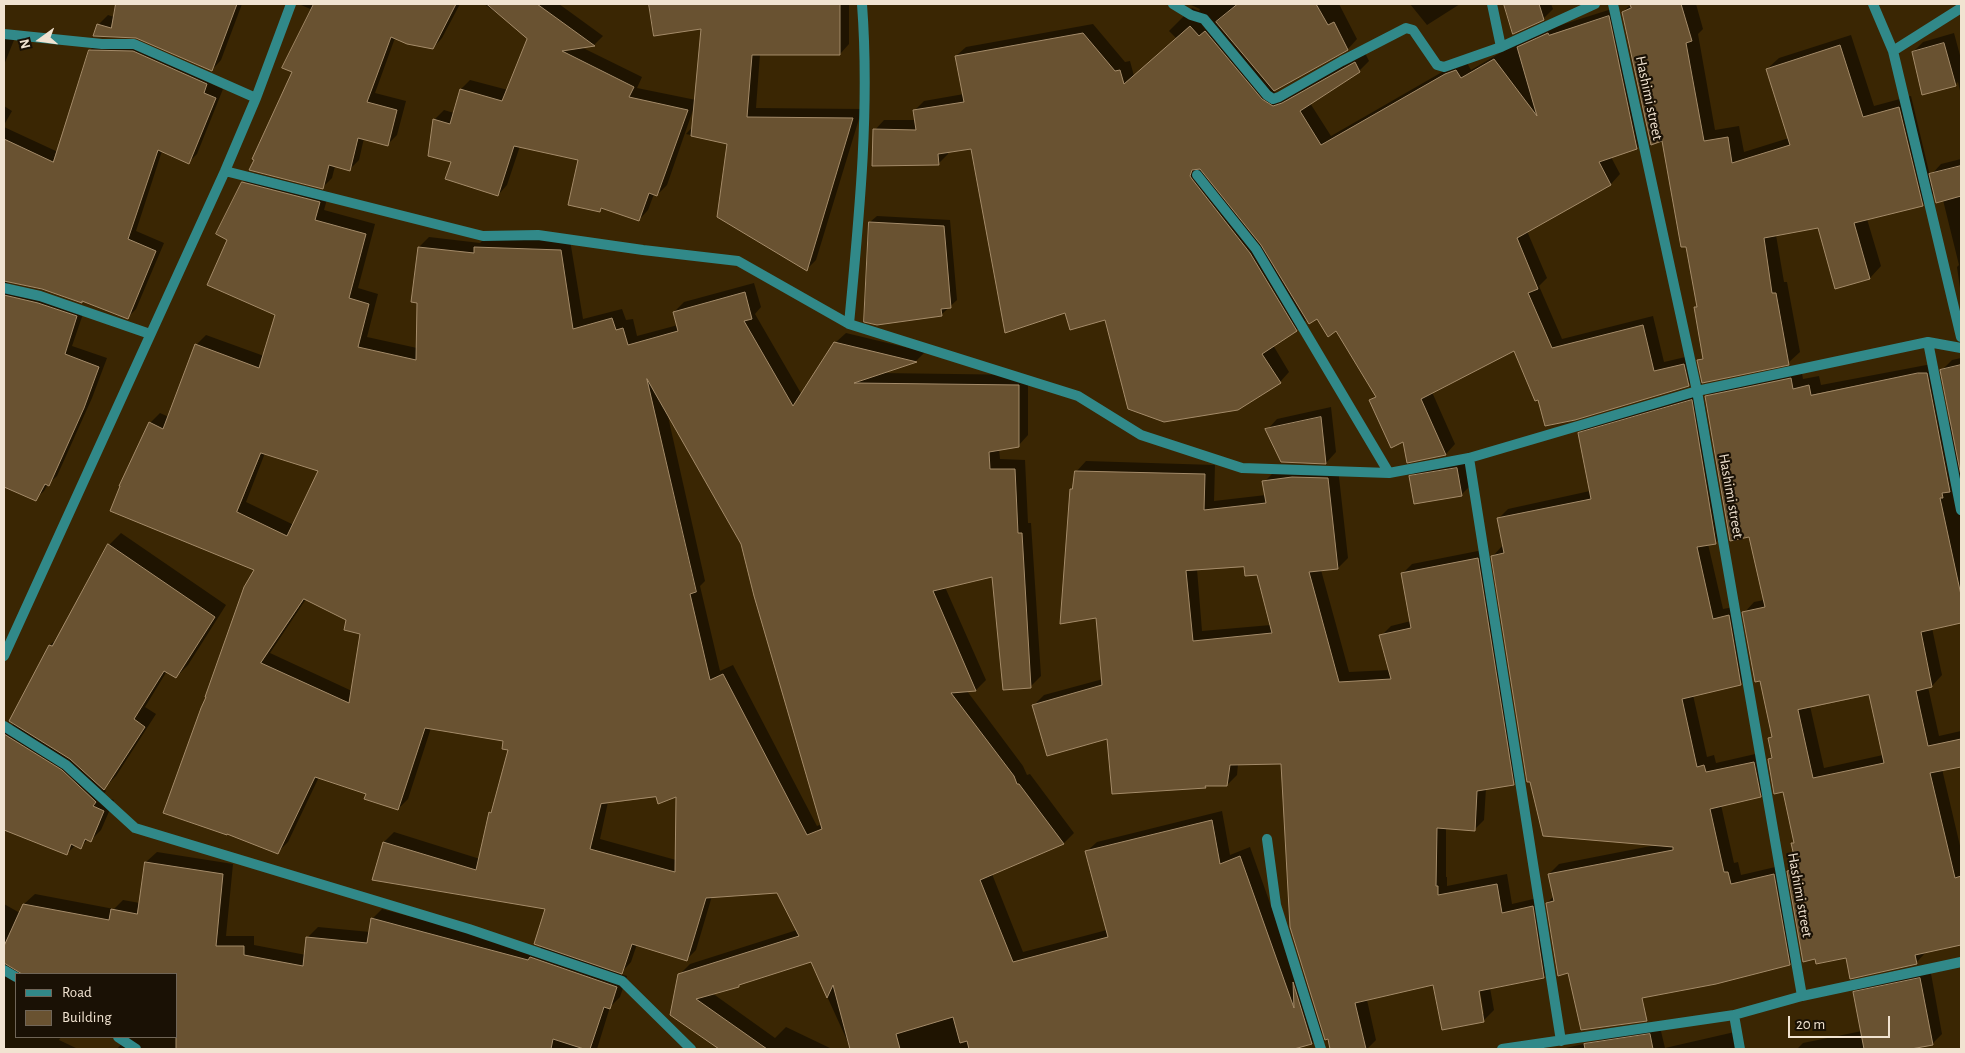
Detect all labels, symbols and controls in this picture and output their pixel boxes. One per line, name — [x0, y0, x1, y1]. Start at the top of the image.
north arrow — [15, 15, 65, 65]
text: N — [17, 37, 33, 50]
street label: Hashimi street — [1631, 54, 1667, 142]
street label: Hashimi street — [1715, 452, 1747, 540]
street label: Hashimi street — [1784, 851, 1816, 939]
legend — [15, 973, 178, 1038]
text: Road — [62, 985, 92, 1000]
scale bar — [1790, 1006, 1892, 1038]
text: Building — [62, 1010, 112, 1025]
text: 20 m — [1796, 1017, 1825, 1032]

